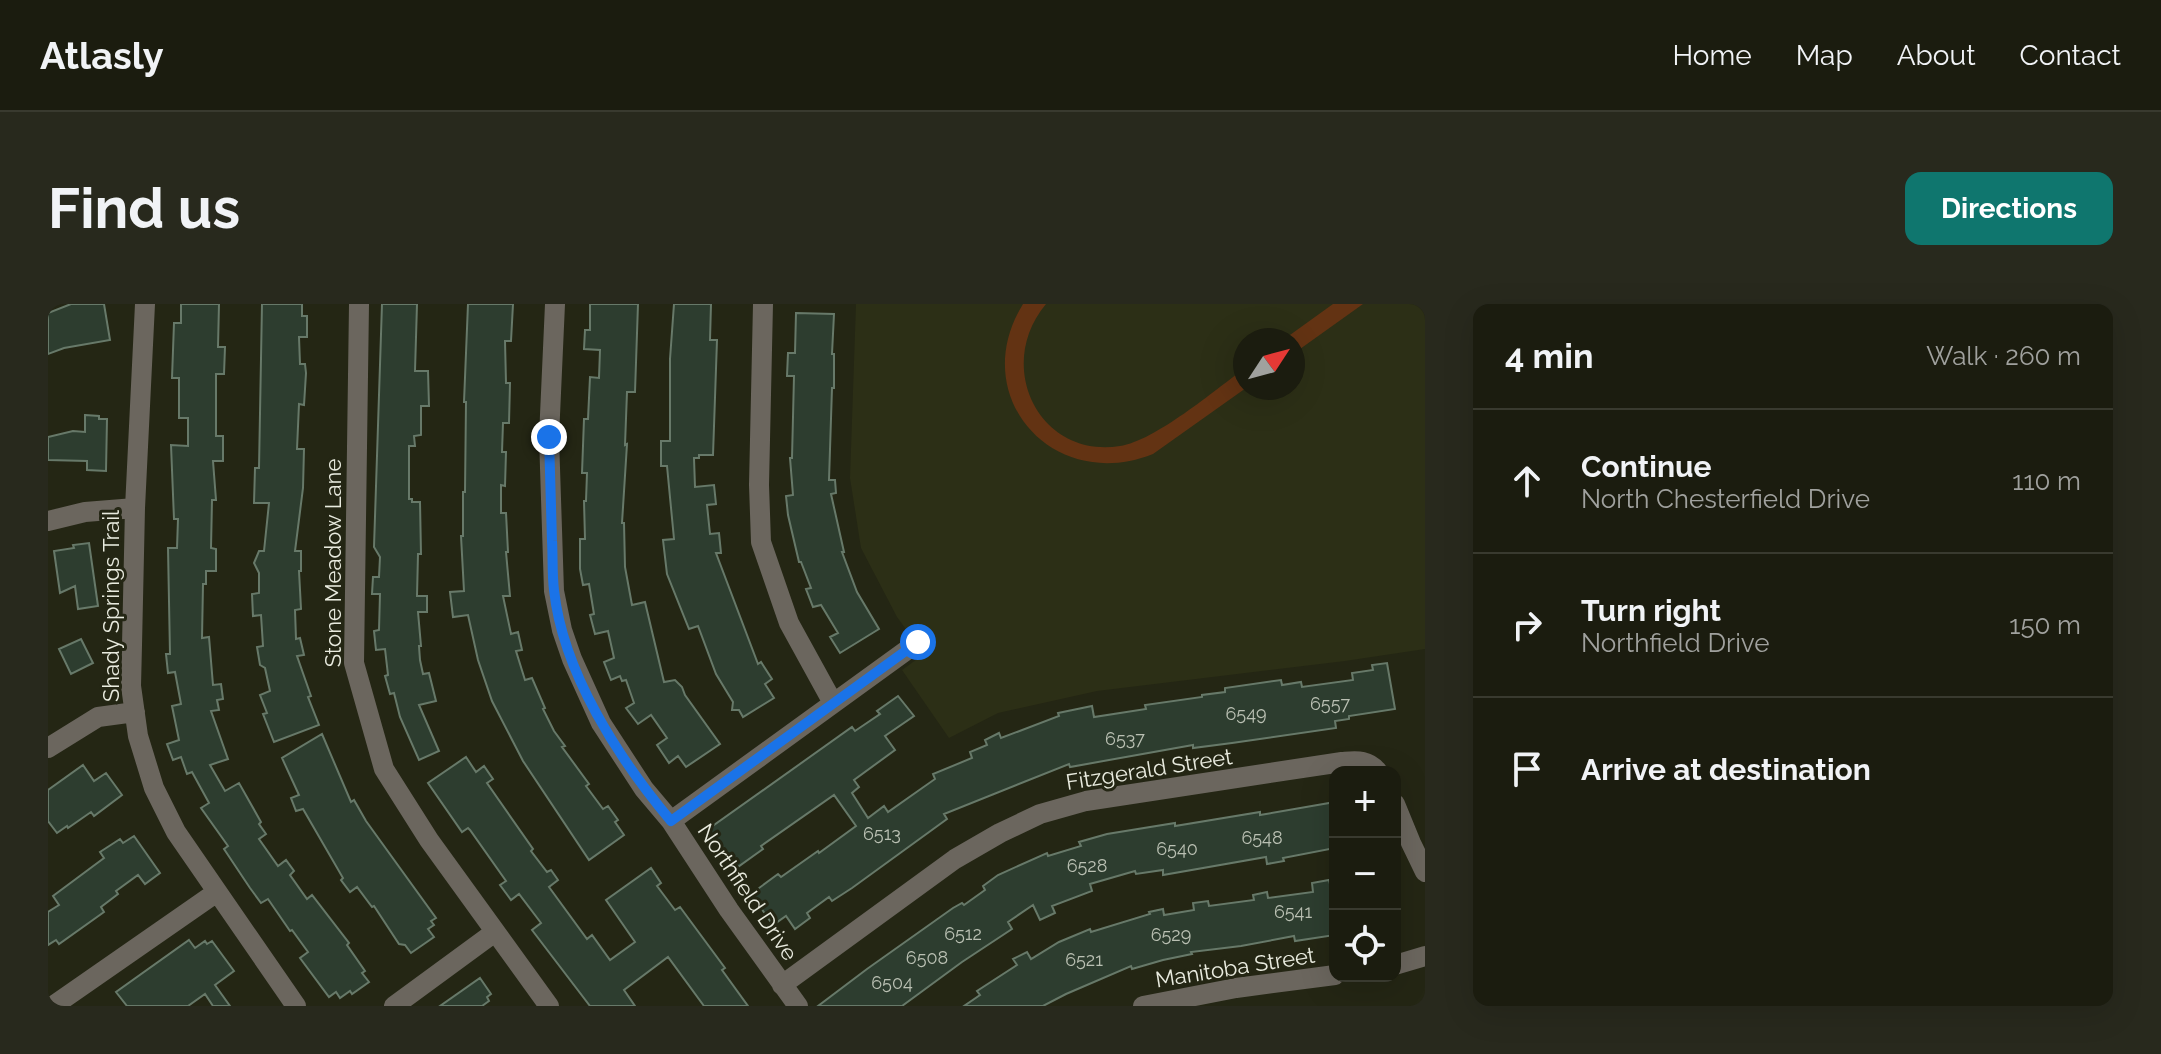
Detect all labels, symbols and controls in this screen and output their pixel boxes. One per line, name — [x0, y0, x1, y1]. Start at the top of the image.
text: Atlasly — [40, 33, 164, 78]
text: Home — [1672, 39, 1752, 72]
text: Map — [1796, 39, 1853, 72]
text: About — [1897, 39, 1976, 72]
text: Contact — [2020, 39, 2121, 72]
button: Directions — [1905, 172, 2113, 245]
text: Find us — [48, 175, 240, 241]
north arrow — [1233, 328, 1305, 400]
text: 4 min — [1505, 336, 1593, 376]
text: Walk · 260 m — [1926, 341, 2081, 371]
route end — [531, 419, 567, 455]
text: Continue — [1581, 449, 1712, 484]
street label: Stone Meadow Lane — [320, 459, 346, 667]
icon: ahead — [1505, 459, 1549, 503]
text: 110 m — [2012, 466, 2081, 496]
text: North Chesterfield Drive — [1581, 484, 1870, 514]
street label: Shady Springs Trail — [98, 510, 124, 702]
text: Turn right — [1581, 593, 1721, 628]
icon: right — [1505, 603, 1549, 647]
text: 150 m — [2009, 610, 2081, 640]
route start — [900, 624, 936, 660]
text: Northfield Drive — [1581, 628, 1769, 658]
house number: 6557 — [1310, 693, 1350, 714]
house number: 6549 — [1225, 703, 1267, 724]
house number: 6537 — [1105, 728, 1145, 749]
street label: Fitzgerald Street — [1064, 743, 1235, 795]
icon: arrive — [1505, 747, 1549, 791]
text: Arrive at destination — [1581, 752, 1871, 787]
map controls — [1329, 766, 1401, 982]
button: + — [1329, 766, 1401, 838]
street label: Northfield Drive — [693, 819, 803, 965]
house number: 6513 — [863, 823, 901, 844]
house number: 6548 — [1241, 827, 1283, 848]
house number: 6540 — [1156, 838, 1198, 859]
button: − — [1329, 838, 1401, 910]
house number: 6528 — [1067, 855, 1107, 876]
house number: 6541 — [1274, 901, 1312, 922]
button: locate — [1329, 910, 1401, 982]
house number: 6512 — [944, 923, 982, 944]
house number: 6529 — [1151, 924, 1191, 945]
street label: Manitoba Street — [1153, 941, 1317, 992]
house number: 6508 — [906, 947, 948, 968]
house number: 6521 — [1065, 949, 1103, 970]
house number: 6504 — [871, 972, 913, 993]

